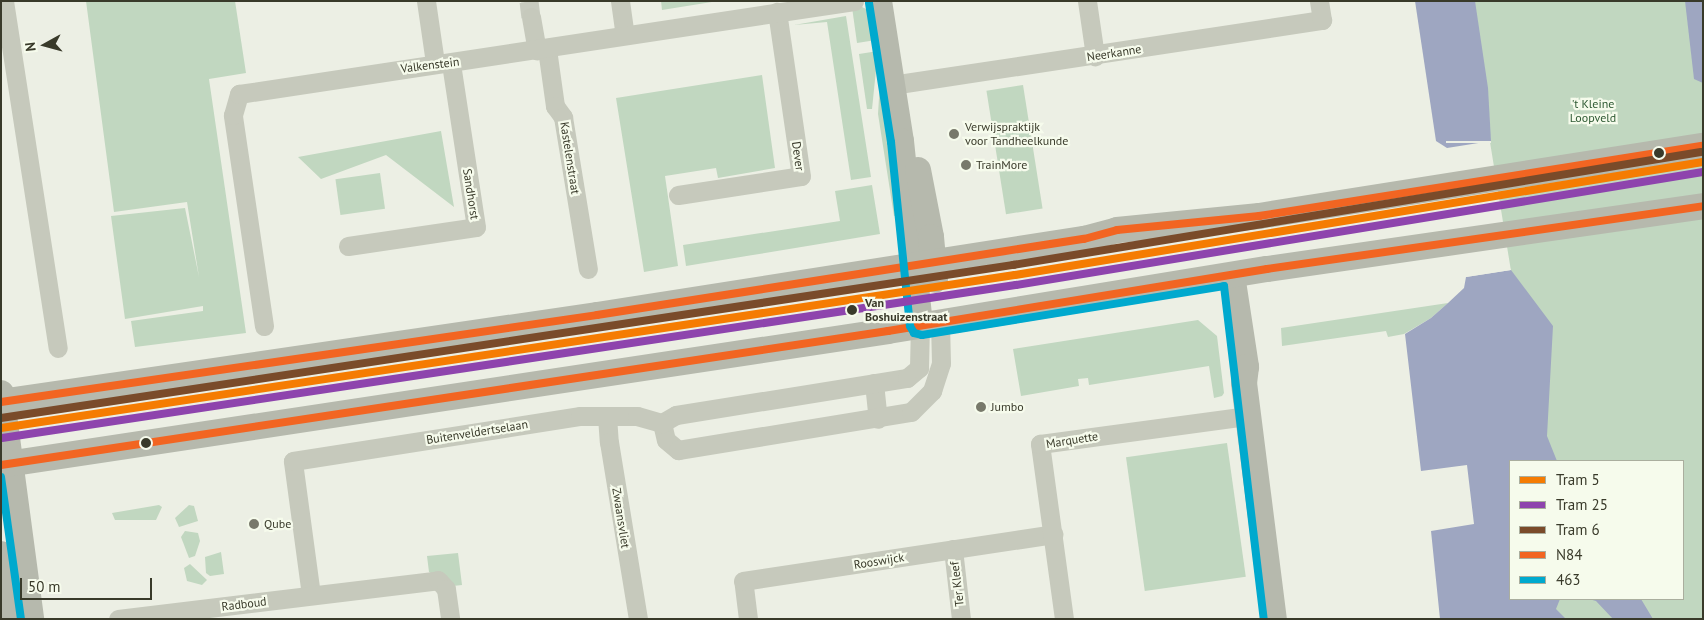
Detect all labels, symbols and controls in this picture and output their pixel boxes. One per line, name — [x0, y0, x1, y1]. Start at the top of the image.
north arrow — [20, 20, 70, 70]
text: N — [21, 41, 40, 52]
street label: Neerkanne — [1086, 42, 1142, 64]
street label: Valkenstein — [400, 54, 460, 76]
park label: 't Kleine Loopveld — [1570, 97, 1616, 125]
place label: Verwijspraktijk voor Tandheelkunde — [965, 120, 1069, 148]
street label: Kastelenstraat — [557, 121, 583, 195]
marker: Verwijspraktijk voor Tandheelkunde — [947, 127, 961, 141]
street label: Dever — [789, 140, 807, 172]
unlabelled marker — [1654, 148, 1664, 158]
place label: TrainMore — [976, 158, 1027, 172]
marker: TrainMore — [960, 159, 972, 171]
street label: Sandhorst — [460, 167, 482, 221]
place label: Van Boshuizenstraat — [865, 296, 947, 324]
marker: Van Boshuizenstraat — [843, 301, 861, 319]
place label: Jumbo — [991, 400, 1024, 414]
marker: Jumbo — [975, 401, 987, 413]
street label: Buitenveldertselaan — [425, 417, 529, 447]
street label: Marquette — [1045, 429, 1099, 451]
unlabelled marker — [141, 438, 151, 448]
legend — [1509, 460, 1684, 600]
text: Tram 5 — [1556, 470, 1600, 489]
street label: Zwaansvliet — [609, 487, 633, 549]
text: Tram 25 — [1556, 495, 1608, 514]
place label: Qube — [264, 517, 291, 531]
marker: Qube — [248, 518, 260, 530]
text: Tram 6 — [1556, 520, 1600, 539]
text: N84 — [1556, 545, 1582, 564]
street label: Rooswijck — [853, 550, 905, 572]
street label: Ter Kleef — [947, 561, 967, 607]
scale bar — [22, 568, 155, 600]
text: 463 — [1556, 570, 1581, 589]
text: 50 m — [28, 577, 61, 596]
street label: Radboud — [221, 594, 267, 614]

